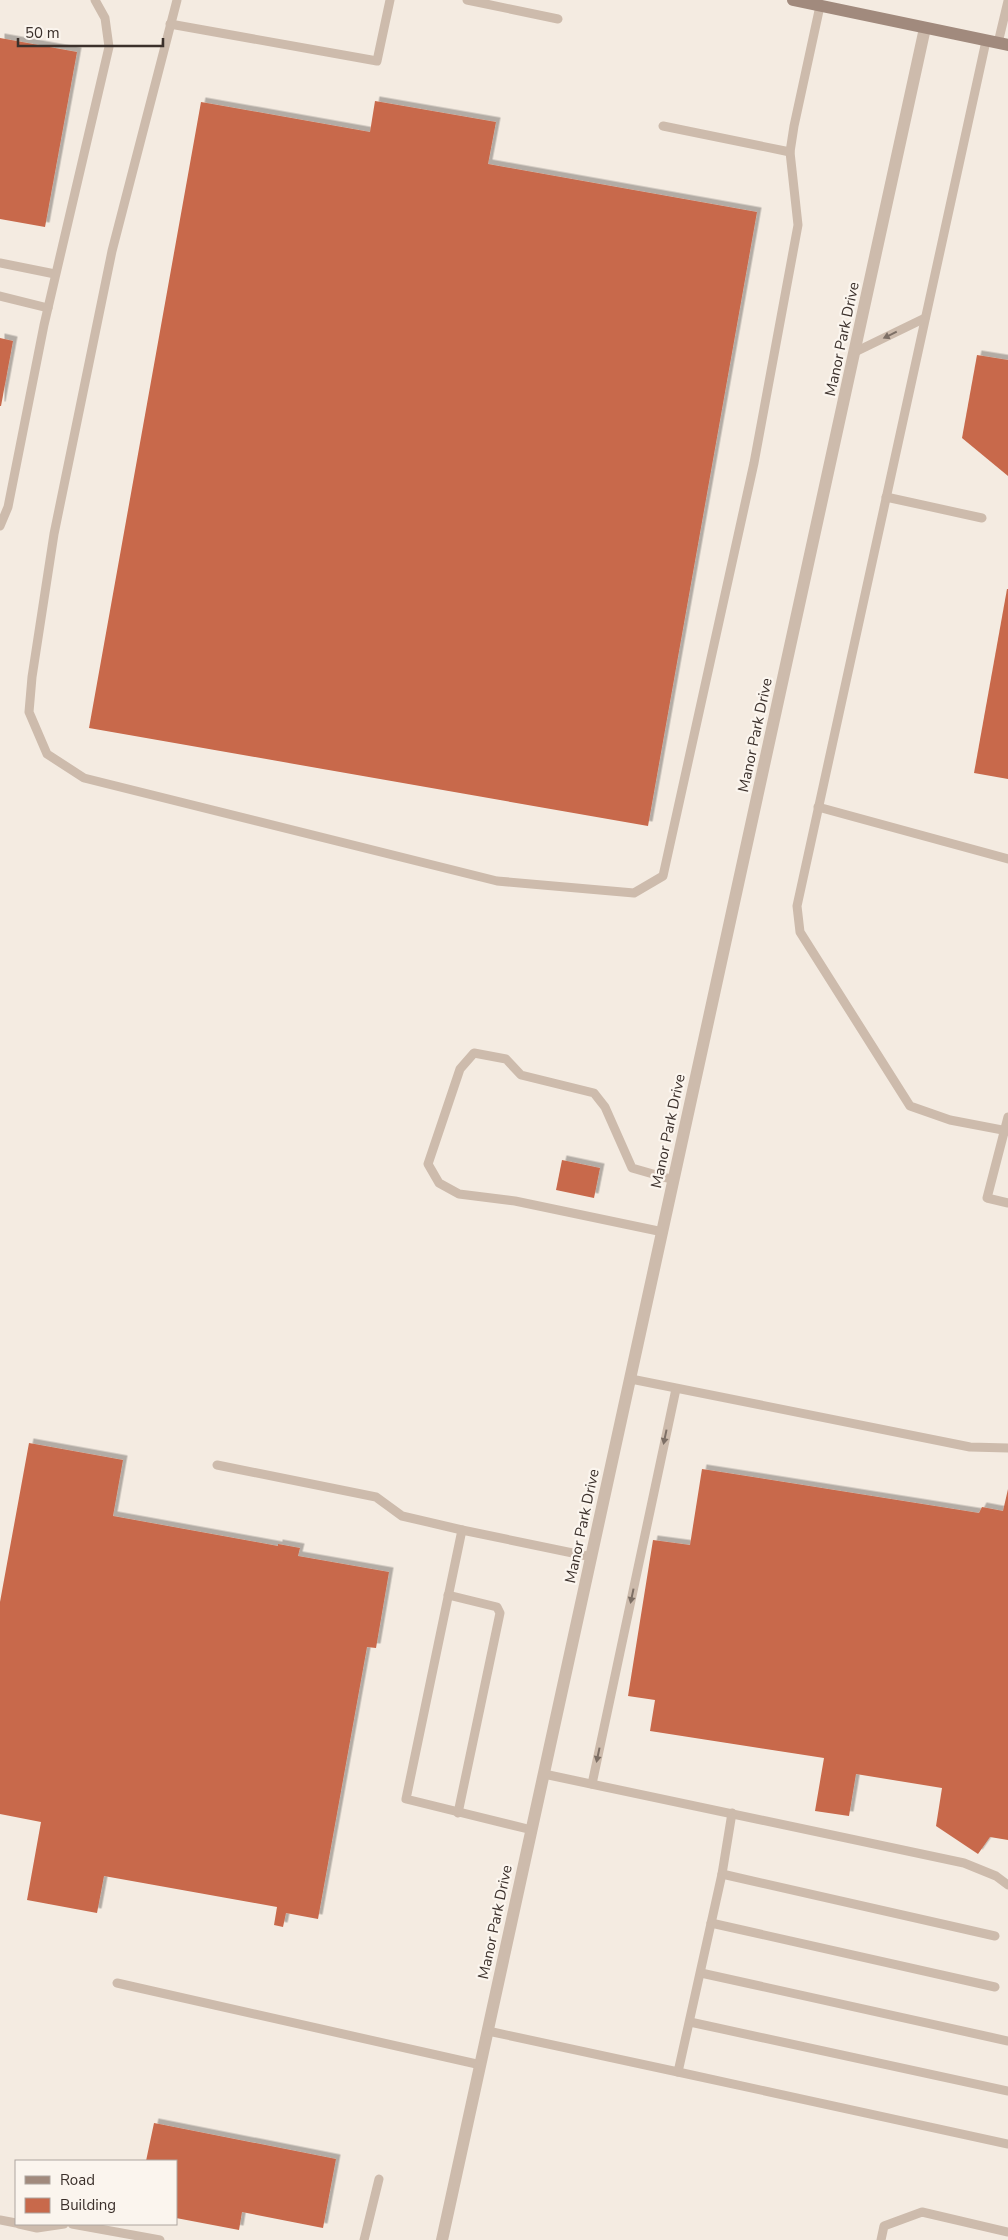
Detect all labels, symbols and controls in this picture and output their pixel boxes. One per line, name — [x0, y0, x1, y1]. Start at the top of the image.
scale bar — [18, 15, 162, 47]
text: 50 m — [25, 23, 60, 43]
street label: Manor Park Drive — [820, 280, 864, 398]
one-way arrow — [883, 331, 898, 339]
street label: Manor Park Drive — [733, 676, 777, 794]
street label: Manor Park Drive — [646, 1072, 690, 1190]
one-way arrow — [661, 1429, 669, 1445]
street label: Manor Park Drive — [560, 1467, 604, 1585]
one-way arrow — [628, 1588, 636, 1603]
one-way arrow — [594, 1747, 602, 1762]
street label: Manor Park Drive — [473, 1863, 517, 1981]
legend — [15, 2160, 178, 2225]
text: Road — [60, 2170, 95, 2190]
text: Building — [60, 2195, 116, 2215]

